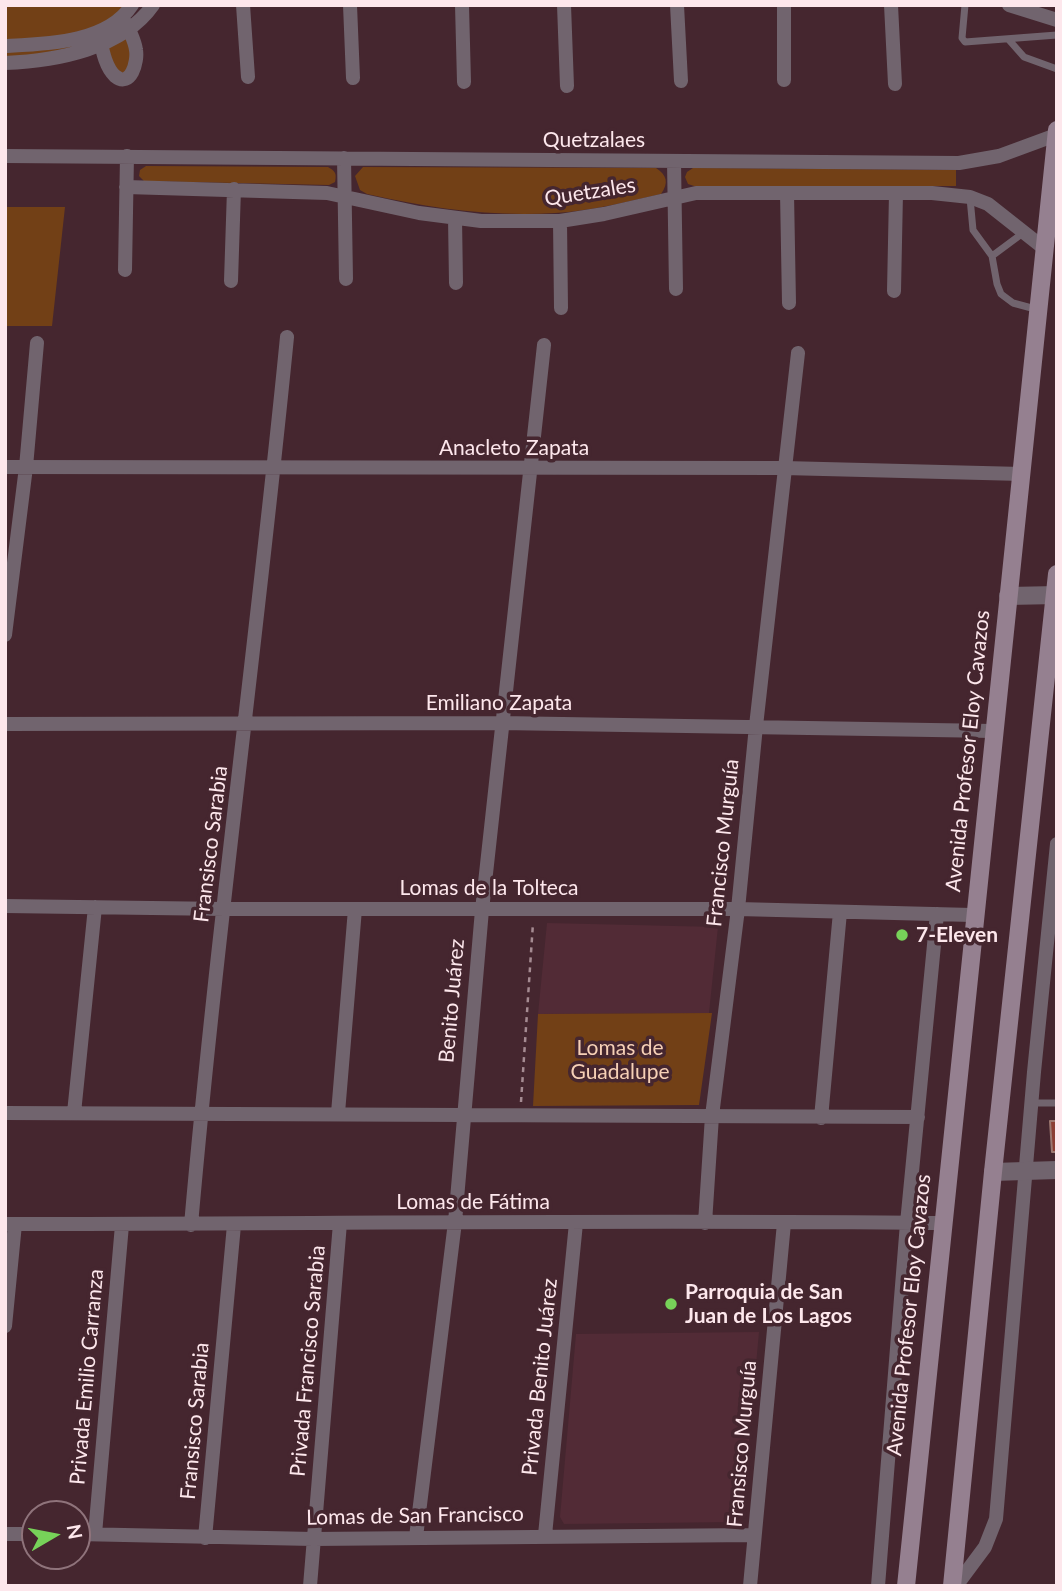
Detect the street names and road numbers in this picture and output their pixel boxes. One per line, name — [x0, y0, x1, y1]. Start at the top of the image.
street label: Quetzalaes — [543, 127, 645, 153]
street label: Quetzales — [543, 172, 637, 212]
street label: Anacleto Zapata — [439, 435, 589, 461]
street label: Avenida Profesor Eloy Cavazos — [941, 609, 995, 893]
street label: Emiliano Zapata — [426, 690, 572, 716]
street label: Francisco Murguía — [702, 758, 744, 928]
street label: Fransisco Sarabia — [189, 764, 233, 924]
street label: Lomas de la Tolteca — [400, 875, 578, 901]
street label: Benito Juárez — [434, 938, 470, 1064]
street label: Avenida Profesor Eloy Cavazos — [882, 1173, 936, 1457]
street label: Lomas de Fátima — [396, 1189, 550, 1215]
street label: Privada Francisco Sarabia — [285, 1244, 331, 1478]
street label: Privada Emilio Carranza — [65, 1268, 109, 1486]
street label: Privada Benito Juárez — [517, 1277, 563, 1477]
street label: Fransisco Sarabia — [176, 1341, 214, 1501]
street label: Fransisco Murguía — [722, 1359, 762, 1529]
street label: Lomas de San Francisco — [306, 1502, 524, 1530]

